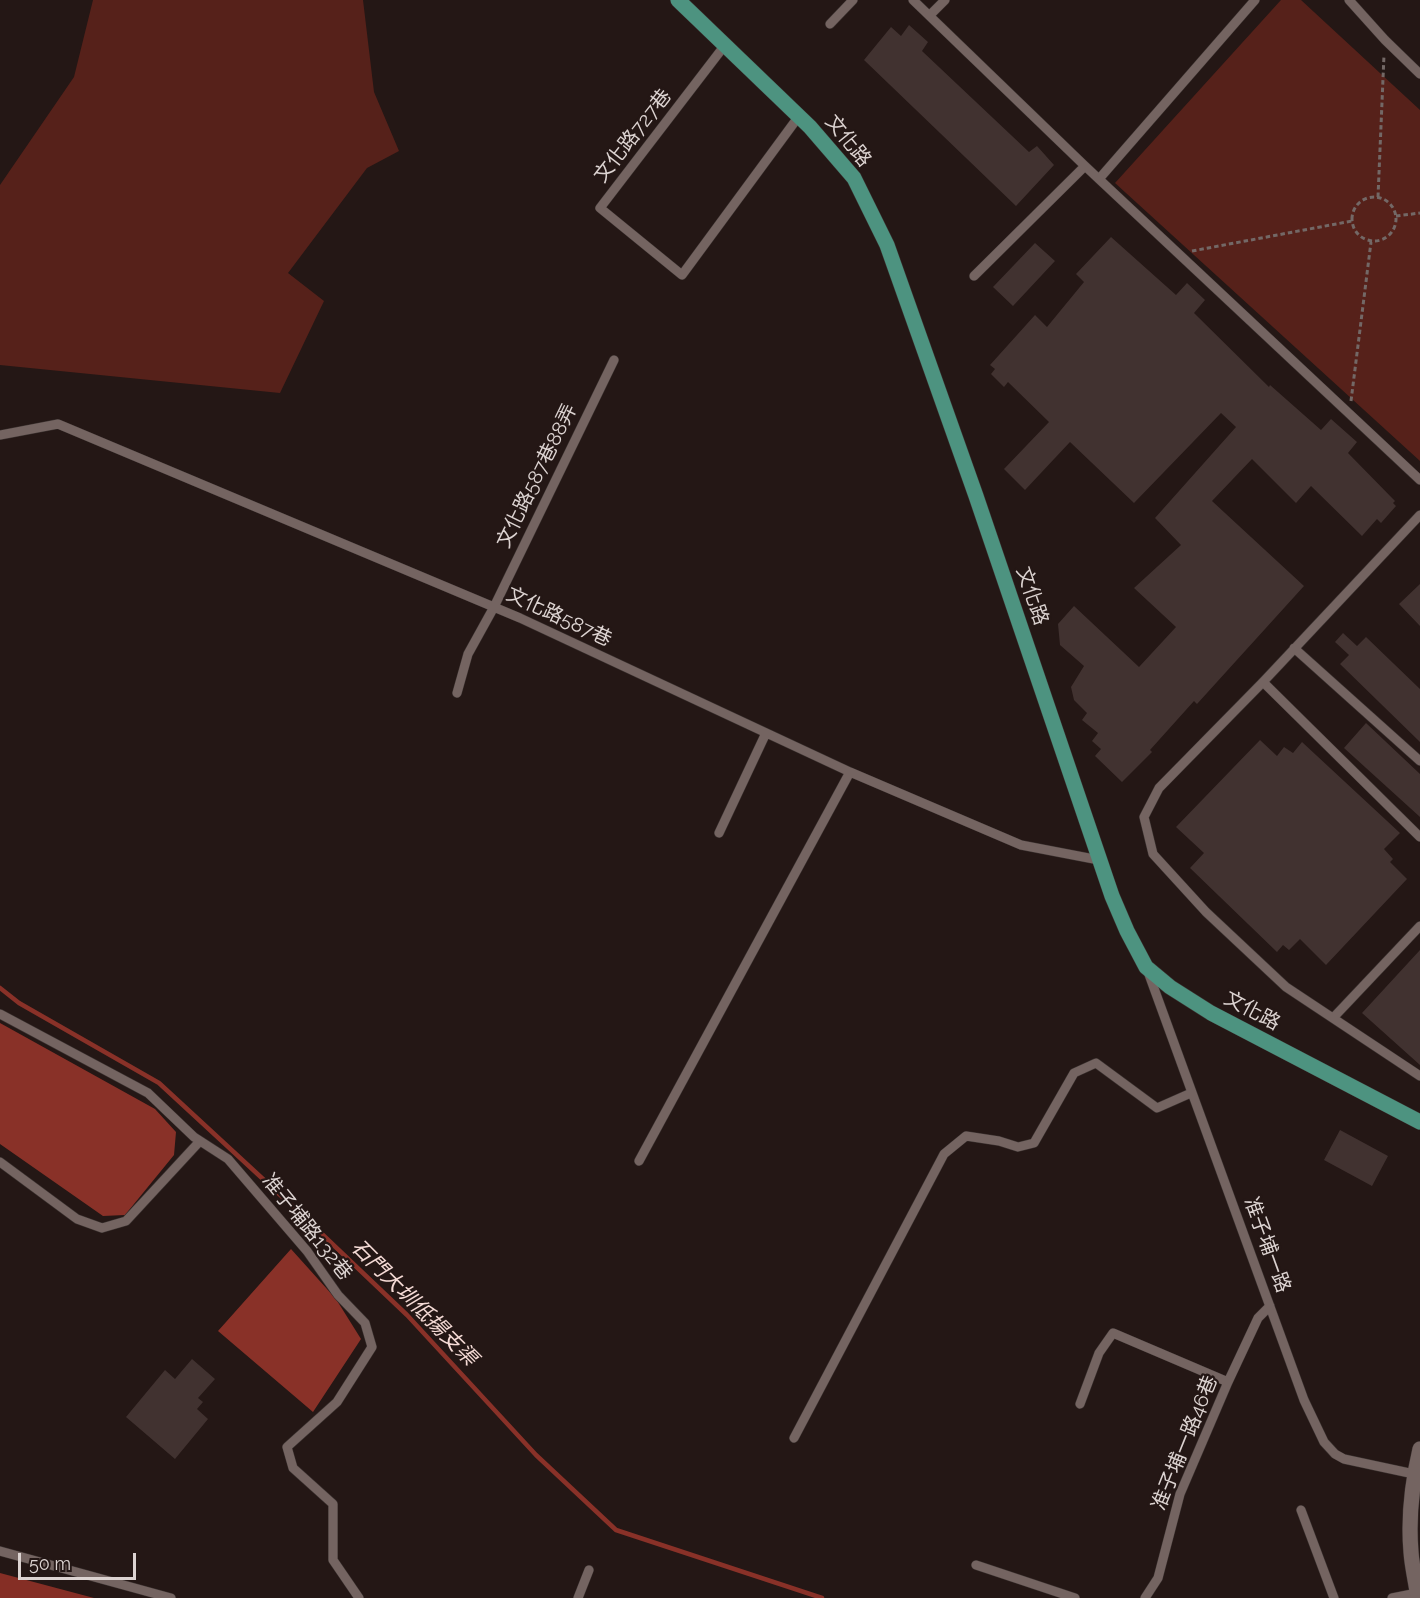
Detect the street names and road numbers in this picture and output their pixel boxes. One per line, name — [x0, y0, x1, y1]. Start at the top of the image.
street label: 文化路727巷 — [589, 85, 677, 187]
street label: 文化路 — [820, 110, 876, 172]
street label: 文化路587巷88弄 — [492, 400, 582, 552]
street label: 文化路 — [1011, 564, 1053, 628]
street label: 文化路587巷 — [503, 582, 615, 652]
street label: 文化路 — [1220, 986, 1284, 1036]
street label: 准子埔路132巷 — [257, 1169, 357, 1285]
street label: 准子埔一路 — [1239, 1194, 1295, 1296]
street label: 准子埔一路46巷 — [1147, 1372, 1223, 1514]

